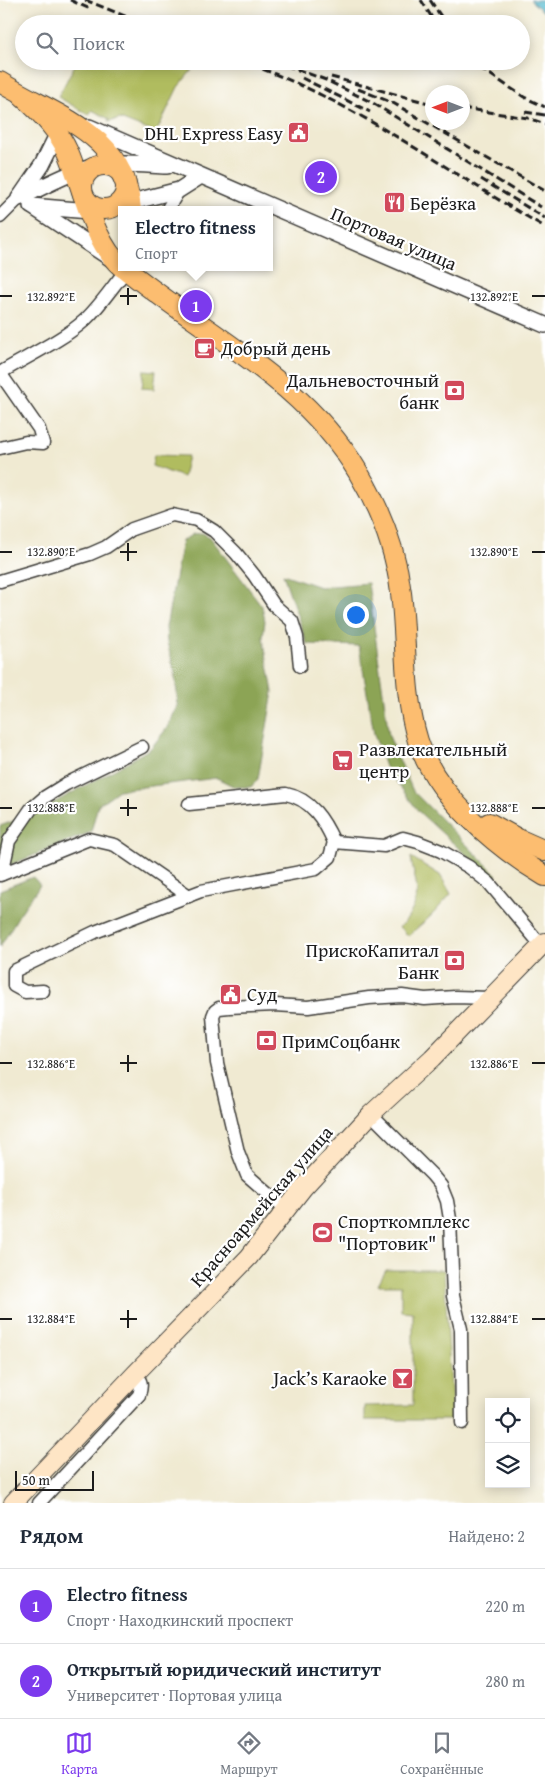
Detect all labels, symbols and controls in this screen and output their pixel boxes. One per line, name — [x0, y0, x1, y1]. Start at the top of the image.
search box — [15, 15, 530, 70]
icon: search — [33, 29, 61, 57]
text: Поиск — [73, 29, 125, 57]
north arrow — [425, 85, 470, 130]
place label: DHL Express Easy — [145, 119, 284, 147]
public building icon: DHL Express Easy — [287, 121, 311, 145]
pin: 2 — [305, 158, 337, 196]
place label: Берёзка — [410, 189, 476, 217]
restaurant icon: Берёзка — [382, 191, 406, 215]
street label: Портовая улица — [327, 199, 461, 277]
popup — [118, 206, 273, 271]
text: Electro fitness — [135, 213, 256, 241]
text: Спорт — [135, 241, 177, 265]
pin: 1 — [180, 287, 212, 325]
text: 132.892°E — [27, 288, 75, 305]
text: 132.892°E — [470, 288, 518, 305]
place label: Добрый день — [220, 334, 331, 362]
cafe icon: Добрый день — [193, 336, 217, 360]
place label: Дальневосточный банк — [285, 366, 439, 416]
bank icon: Дальневосточный банк — [443, 379, 467, 403]
text: 132.890°E — [27, 543, 75, 560]
text: 132.890°E — [470, 543, 518, 560]
your location — [343, 602, 369, 628]
place label: Развлекательный центр — [359, 735, 507, 785]
supermarket icon: Развлекательный центр — [331, 748, 355, 772]
text: 132.888°E — [27, 799, 75, 816]
text: 132.888°E — [470, 799, 518, 816]
place label: ПрискоКапитал Банк — [306, 936, 439, 986]
bank icon: ПрискоКапитал Банк — [443, 949, 467, 973]
place label: Суд — [247, 980, 277, 1008]
public building icon: Суд — [219, 982, 243, 1006]
place label: ПримСоцбанк — [282, 1027, 400, 1055]
bank icon: ПримСоцбанк — [254, 1029, 278, 1053]
text: 132.886°E — [27, 1055, 75, 1072]
text: 132.886°E — [470, 1055, 518, 1072]
street label: Красноармейская улица — [183, 1119, 339, 1293]
place label: Спорткомплекс "Портовик" — [338, 1207, 470, 1257]
sports icon: Спорткомплекс "Портовик" — [310, 1220, 334, 1244]
text: 132.884°E — [27, 1310, 75, 1327]
text: 132.884°E — [470, 1310, 518, 1327]
place label: Jack’s Karaoke — [271, 1364, 387, 1392]
bar icon: Jack’s Karaoke — [391, 1366, 415, 1390]
map controls — [485, 1398, 530, 1488]
button: locate — [485, 1398, 530, 1443]
button: layers — [485, 1443, 530, 1488]
scale bar — [15, 1468, 94, 1491]
text: 50 m — [22, 1470, 50, 1490]
text: Рядом — [20, 1520, 83, 1551]
text: Найдено: 2 — [448, 1524, 525, 1548]
text: Electro fitness — [67, 1580, 188, 1608]
text: 1 — [32, 1594, 40, 1618]
text: 220 m — [485, 1594, 525, 1618]
text: Спорт · Находкинский проспект — [67, 1608, 293, 1632]
text: Открытый юридический институт — [67, 1655, 381, 1683]
text: 2 — [32, 1669, 40, 1693]
text: 280 m — [485, 1669, 525, 1693]
text: Университет · Портовая улица — [67, 1683, 282, 1707]
tab: Карта — [61, 1729, 98, 1779]
tab: Маршрут — [220, 1729, 278, 1779]
tab: Сохранённые — [400, 1729, 484, 1779]

